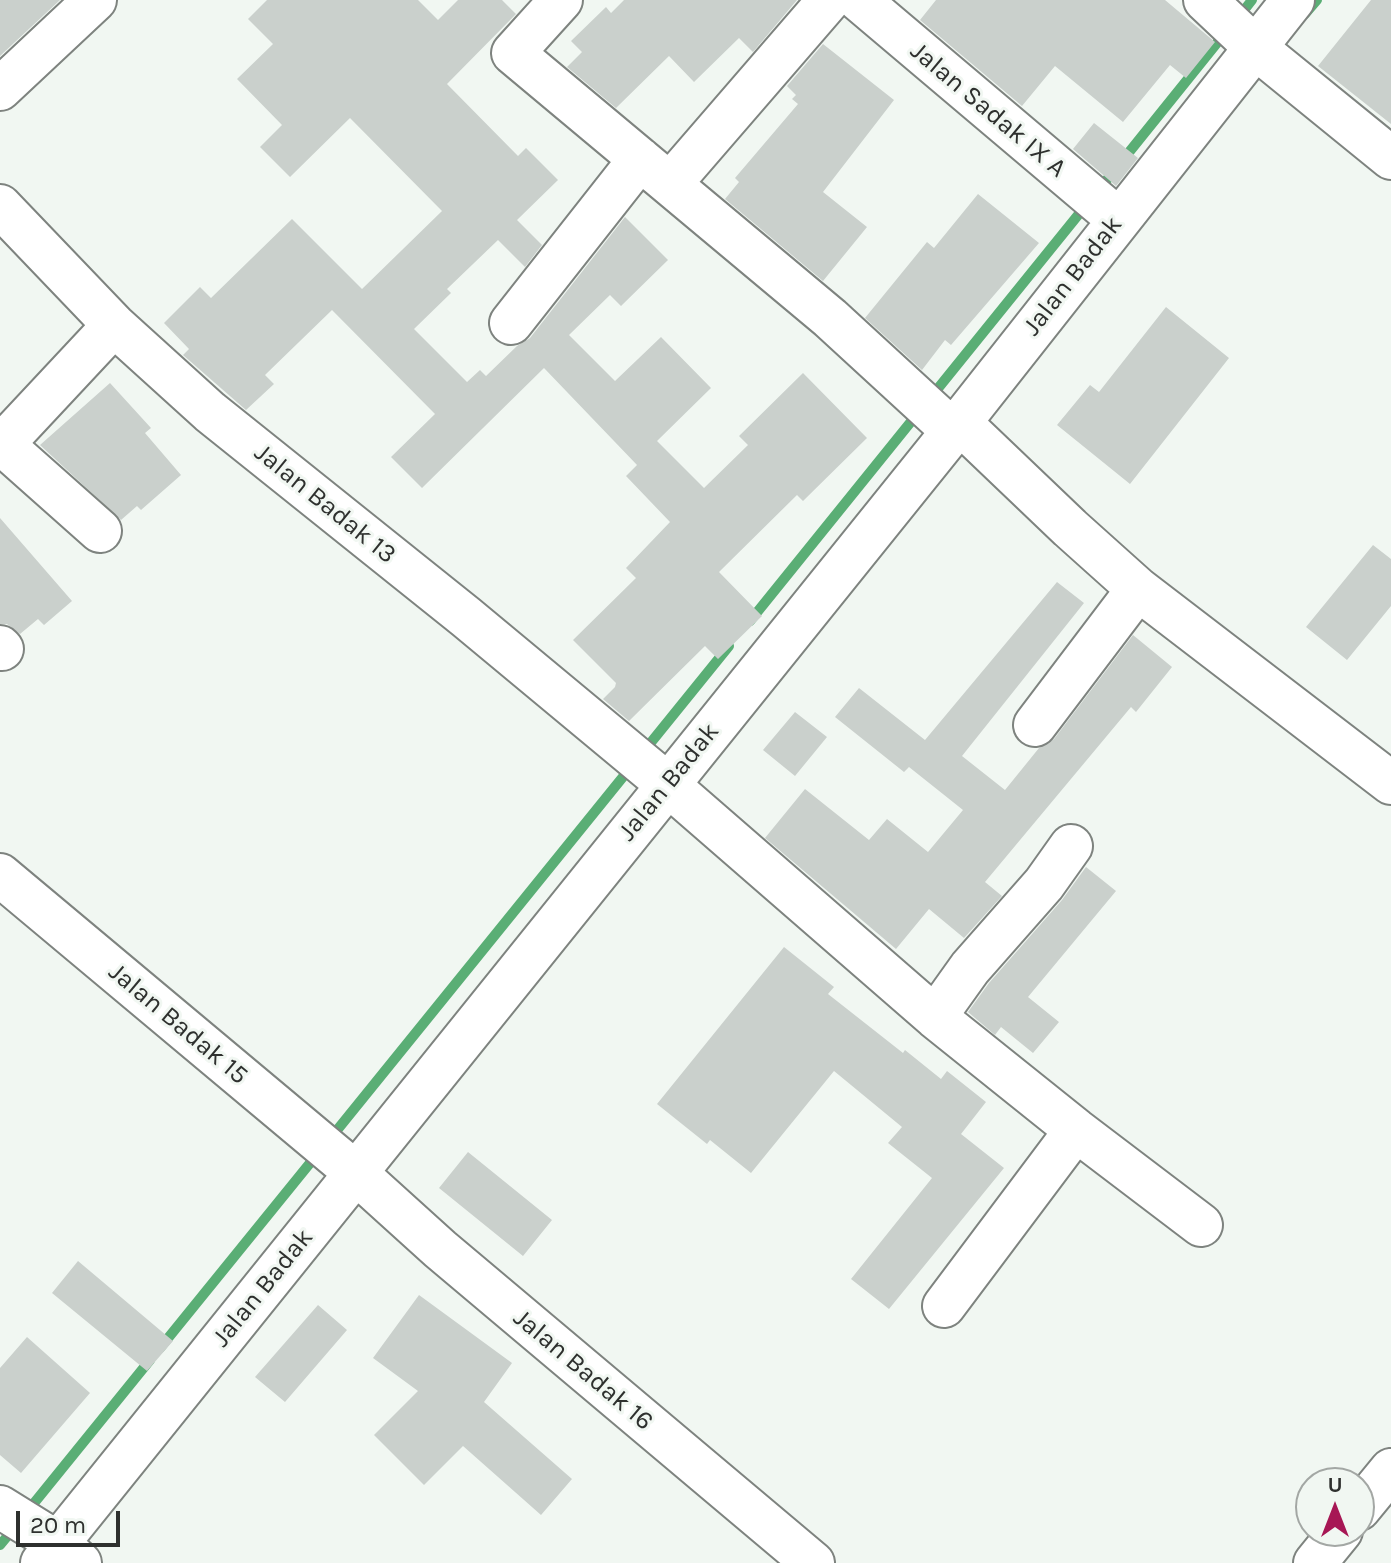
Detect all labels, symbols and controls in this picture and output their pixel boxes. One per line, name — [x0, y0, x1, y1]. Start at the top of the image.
street label: Jalan Sadak IX A — [904, 36, 1072, 184]
street label: Jalan Badak — [1017, 210, 1129, 342]
street label: Jalan Badak 13 — [248, 437, 402, 571]
street label: Jalan Badak — [612, 717, 726, 847]
street label: Jalan Badak 15 — [102, 957, 254, 1091]
street label: Jalan Badak — [206, 1223, 320, 1353]
street label: Jalan Badak 16 — [507, 1303, 659, 1437]
north arrow — [1295, 1467, 1375, 1547]
text: U — [1327, 1472, 1343, 1498]
scale bar — [20, 1495, 124, 1545]
text: 20 m — [30, 1511, 86, 1539]

